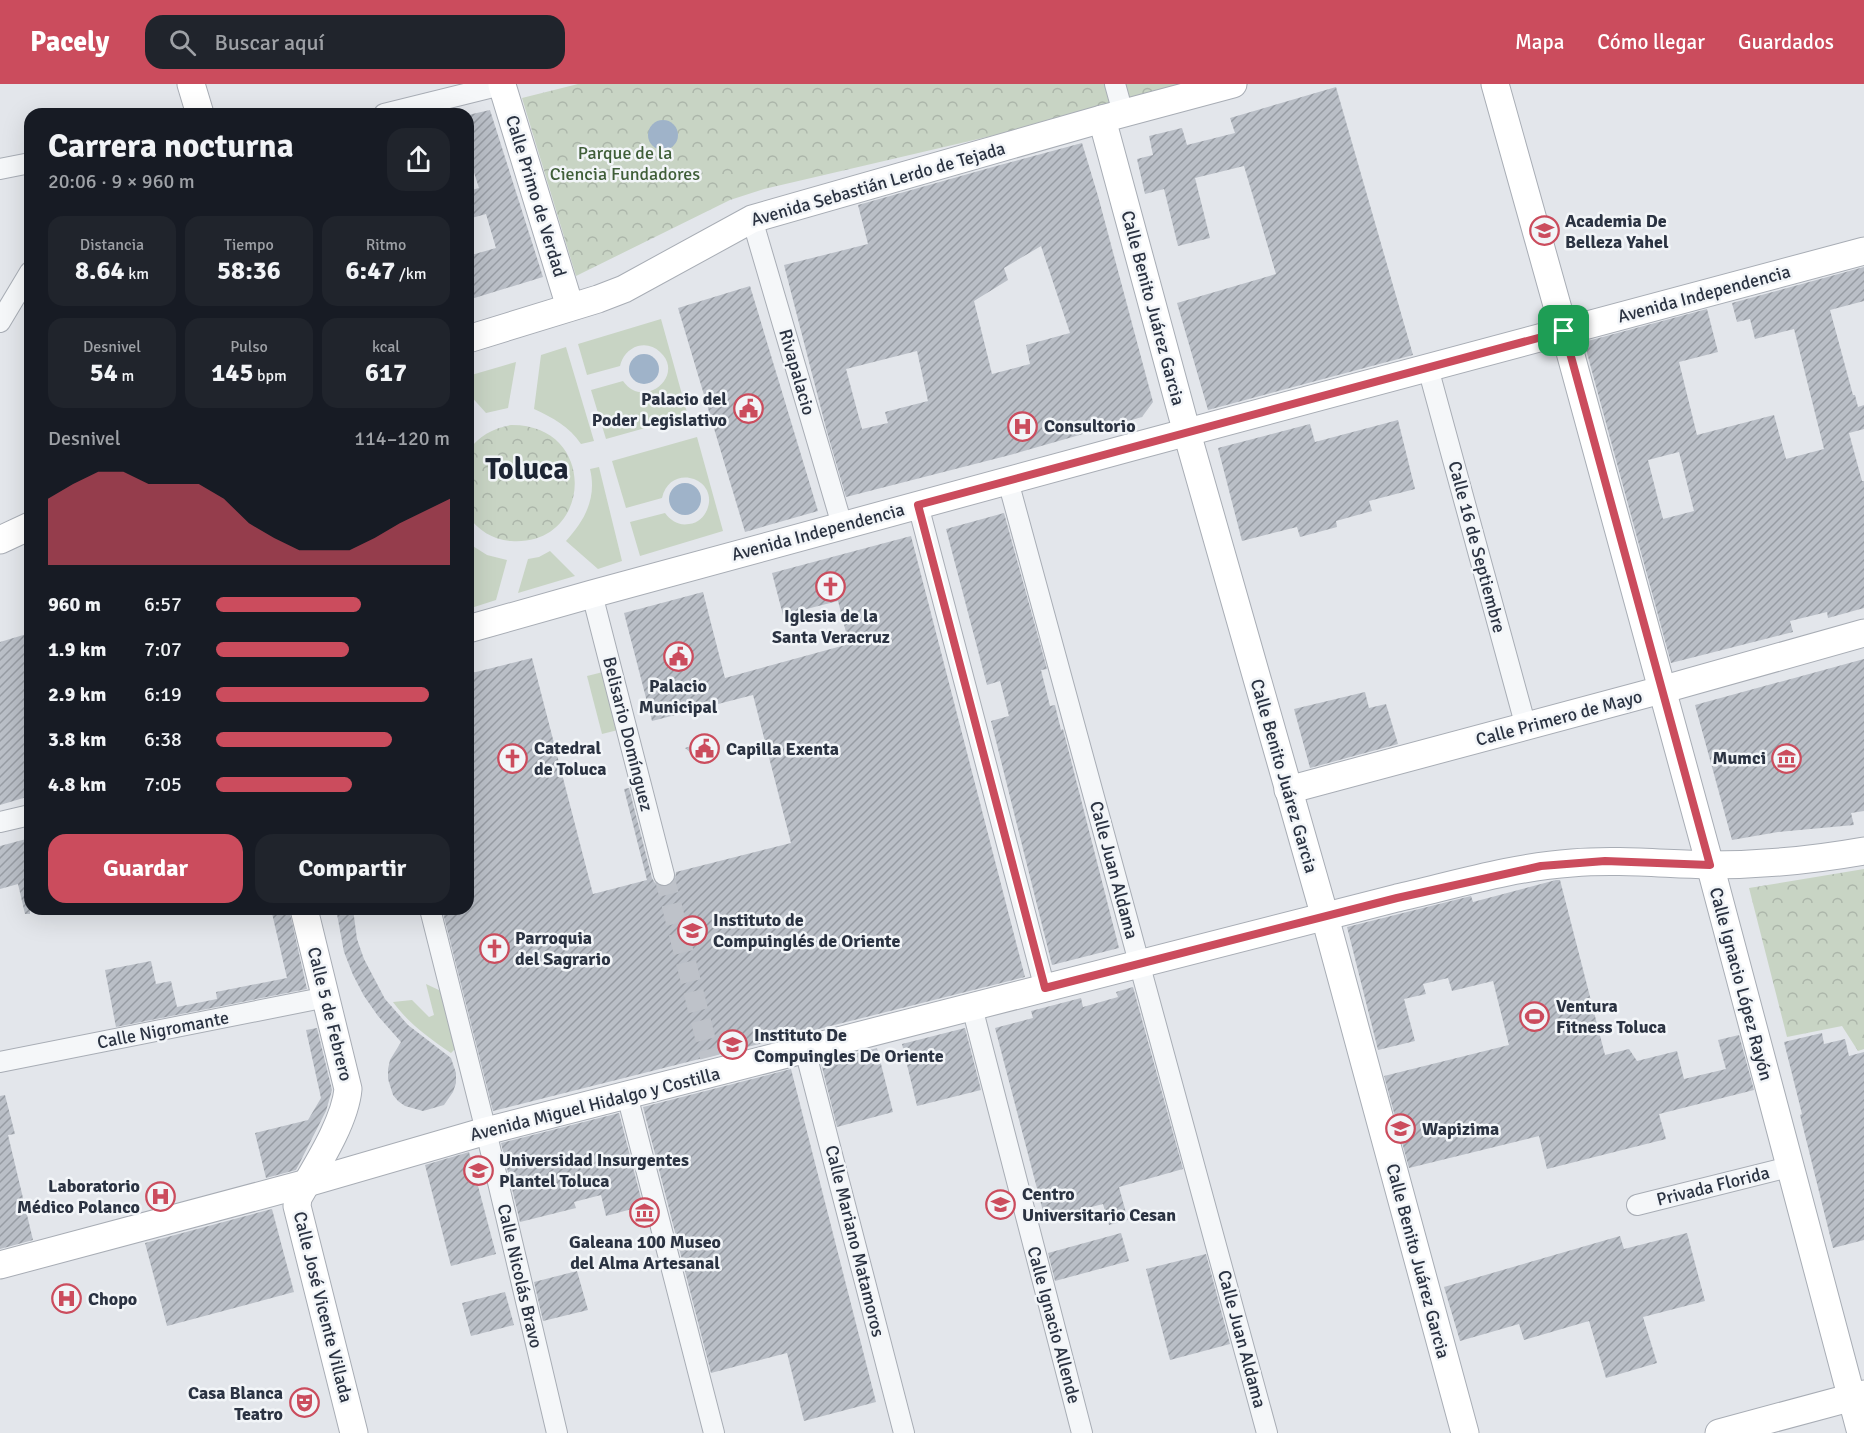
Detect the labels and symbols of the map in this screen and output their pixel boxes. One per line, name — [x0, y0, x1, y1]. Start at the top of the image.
street label: Calle Primo de Verdad — [501, 112, 571, 280]
street label: Avenida Sebastián Lerdo de Tejada — [748, 137, 1008, 231]
park label: Parque de la Ciencia Fundadores — [550, 142, 700, 185]
street label: Calle Benito Juárez Garcia — [1116, 208, 1190, 408]
place label: Academia De Belleza Yahel — [1565, 210, 1669, 253]
school or university icon: Academia De Belleza Yahel — [1528, 215, 1560, 247]
street label: Avenida Independencia — [1615, 260, 1793, 328]
pin — [1538, 305, 1589, 356]
street label: Rivapalacio — [774, 326, 820, 418]
place label: Palacio del Poder Legislativo — [592, 388, 727, 431]
public building icon: Palacio del Poder Legislativo — [732, 393, 764, 425]
hospital icon: Consultorio — [1007, 410, 1039, 442]
place label: Consultorio — [1044, 415, 1136, 437]
district label: Toluca — [485, 451, 569, 488]
street label: Calle 16 de Septiembre — [1443, 459, 1511, 635]
street label: Avenida Independencia — [729, 498, 907, 566]
church icon: Iglesia de la Santa Veracruz — [815, 571, 847, 603]
place label: Iglesia de la Santa Veracruz — [772, 605, 890, 648]
public building icon: Palacio Municipal — [662, 641, 694, 673]
street label: Belisario Domínguez — [598, 654, 658, 814]
place label: Palacio Municipal — [639, 675, 718, 718]
street label: Calle Benito Juárez Garcia — [1246, 676, 1322, 876]
street label: Calle Primero de Mayo — [1473, 685, 1645, 751]
public building icon: Capilla Exenta — [689, 733, 721, 765]
place label: Catedral de Toluca — [534, 737, 607, 780]
place label: Capilla Exenta — [726, 738, 839, 760]
church icon: Catedral de Toluca — [497, 742, 529, 774]
museum icon: Mumci — [1771, 742, 1803, 774]
place label: Mumci — [1712, 747, 1766, 769]
street label: Calle Juan Aldama — [1085, 799, 1143, 941]
street label: Calle Ignacio López Rayón — [1705, 885, 1777, 1083]
place label: Instituto de Compuinglés de Oriente — [713, 909, 900, 952]
school or university icon: Instituto de Compuinglés de Oriente — [676, 914, 708, 946]
place label: Parroquia del Sagrario — [515, 927, 611, 970]
church icon: Parroquia del Sagrario — [478, 932, 510, 964]
street label: Calle 5 de Febrero — [303, 945, 357, 1083]
place label: Ventura Fitness Toluca — [1556, 995, 1666, 1038]
sports icon: Ventura Fitness Toluca — [1519, 1000, 1551, 1032]
street label: Calle Nigromante — [95, 1006, 231, 1054]
place label: Instituto De Compuingles De Oriente — [754, 1024, 944, 1067]
school or university icon: Instituto De Compuingles De Oriente — [717, 1029, 749, 1061]
street label: Avenida Miguel Hidalgo y Costilla — [468, 1062, 722, 1146]
school or university icon: Wapizima — [1385, 1113, 1417, 1145]
place label: Wapizima — [1422, 1118, 1499, 1140]
street label: Calle Mariano Matamoros — [821, 1143, 890, 1339]
place label: Universidad Insurgentes Plantel Toluca — [499, 1149, 689, 1192]
school or university icon: Universidad Insurgentes Plantel Toluca — [462, 1154, 494, 1186]
street label: Calle Benito Juárez Garcia — [1381, 1161, 1455, 1361]
street label: Privada Florida — [1654, 1161, 1772, 1211]
place label: Laboratorio Médico Polanco — [17, 1175, 140, 1218]
hospital icon: Laboratorio Médico Polanco — [145, 1180, 177, 1212]
place label: Centro Universitario Cesan — [1022, 1183, 1176, 1226]
school or university icon: Centro Universitario Cesan — [985, 1188, 1017, 1220]
museum icon: Galeana 100 Museo del Alma Artesanal — [629, 1197, 661, 1229]
street label: Calle Nicolás Bravo — [493, 1202, 547, 1350]
street label: Calle José Vicente Villada — [289, 1209, 357, 1405]
place label: Galeana 100 Museo del Alma Artesanal — [569, 1231, 721, 1274]
street label: Calle Ignacio Allende — [1022, 1244, 1086, 1406]
street label: Calle Juan Aldama — [1213, 1268, 1271, 1410]
hospital icon: Chopo — [51, 1283, 83, 1315]
place label: Chopo — [88, 1288, 137, 1310]
place label: Casa Blanca Teatro — [188, 1382, 283, 1425]
theatre icon: Casa Blanca Teatro — [288, 1387, 320, 1419]

